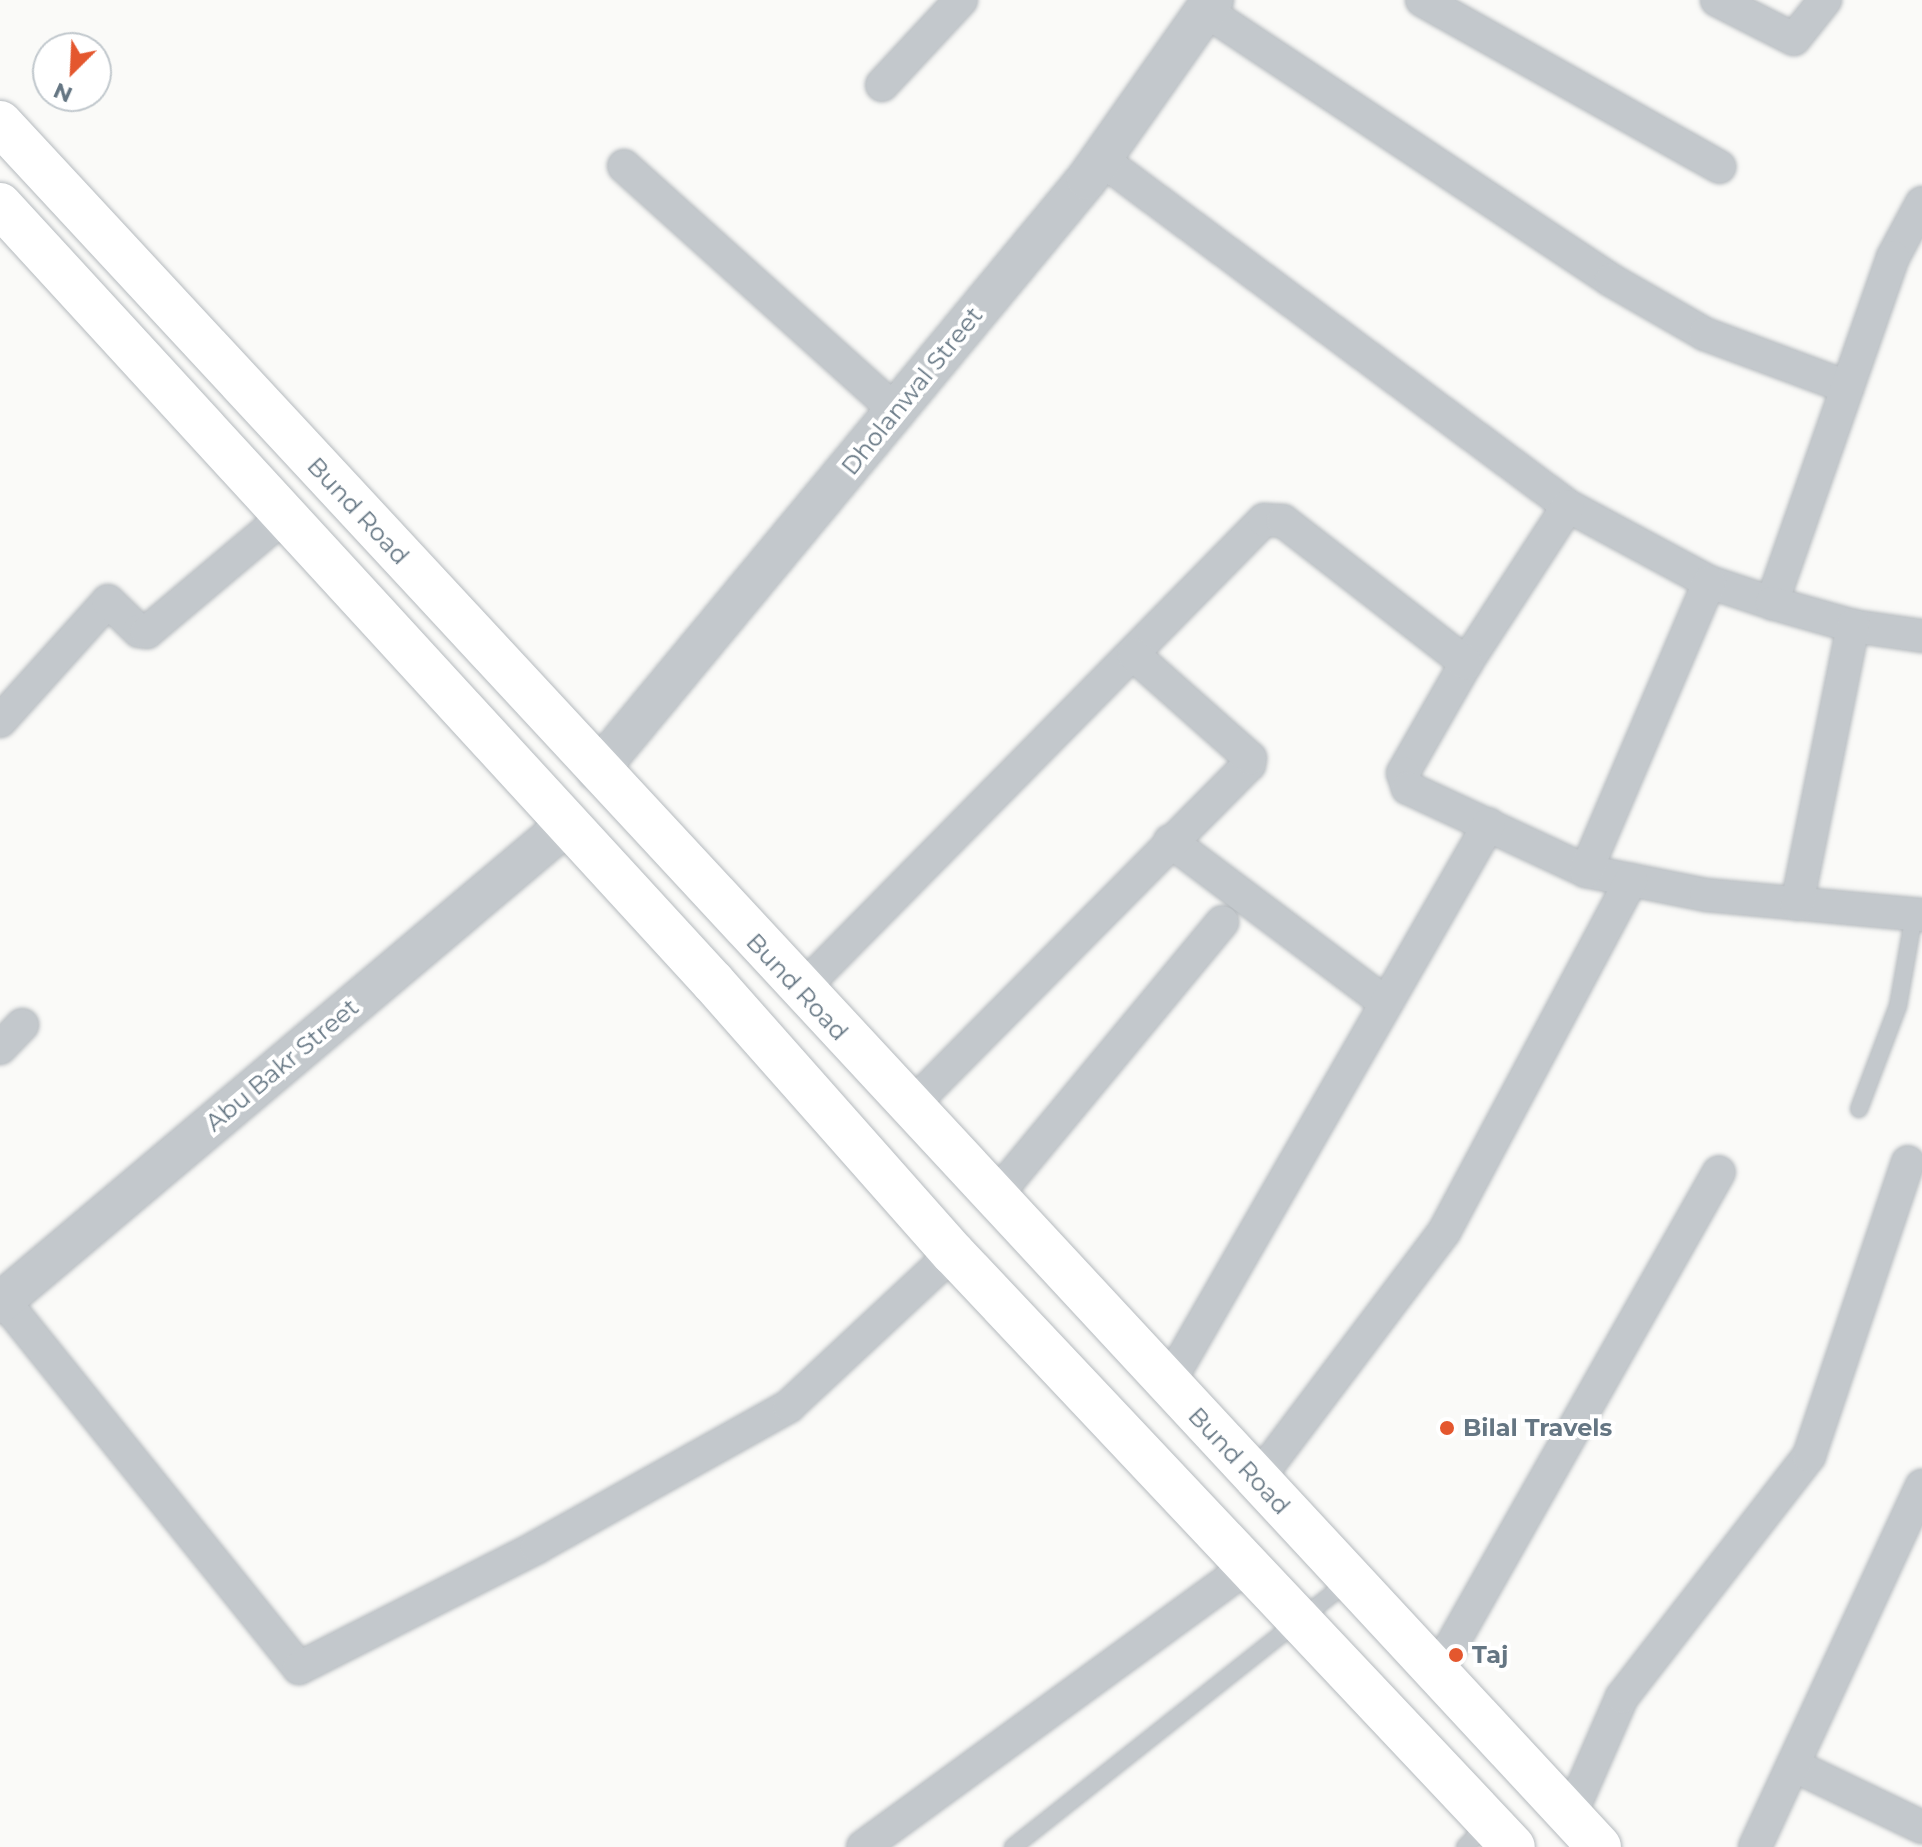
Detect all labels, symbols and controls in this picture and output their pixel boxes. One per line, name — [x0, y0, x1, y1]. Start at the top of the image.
north arrow — [32, 32, 112, 112]
text: N — [49, 77, 76, 109]
street label: Dholanwal Street — [835, 301, 989, 481]
street label: Bund Road — [301, 452, 415, 570]
street label: Bund Road — [740, 928, 854, 1046]
street label: Abu Bakr Street — [200, 993, 364, 1137]
street label: Bund Road — [1182, 1402, 1296, 1520]
place label: Bilal Travels — [1463, 1414, 1612, 1442]
marker: Bilal Travels — [1438, 1419, 1456, 1437]
place label: Taj — [1472, 1641, 1508, 1669]
marker: Taj — [1447, 1646, 1465, 1664]

